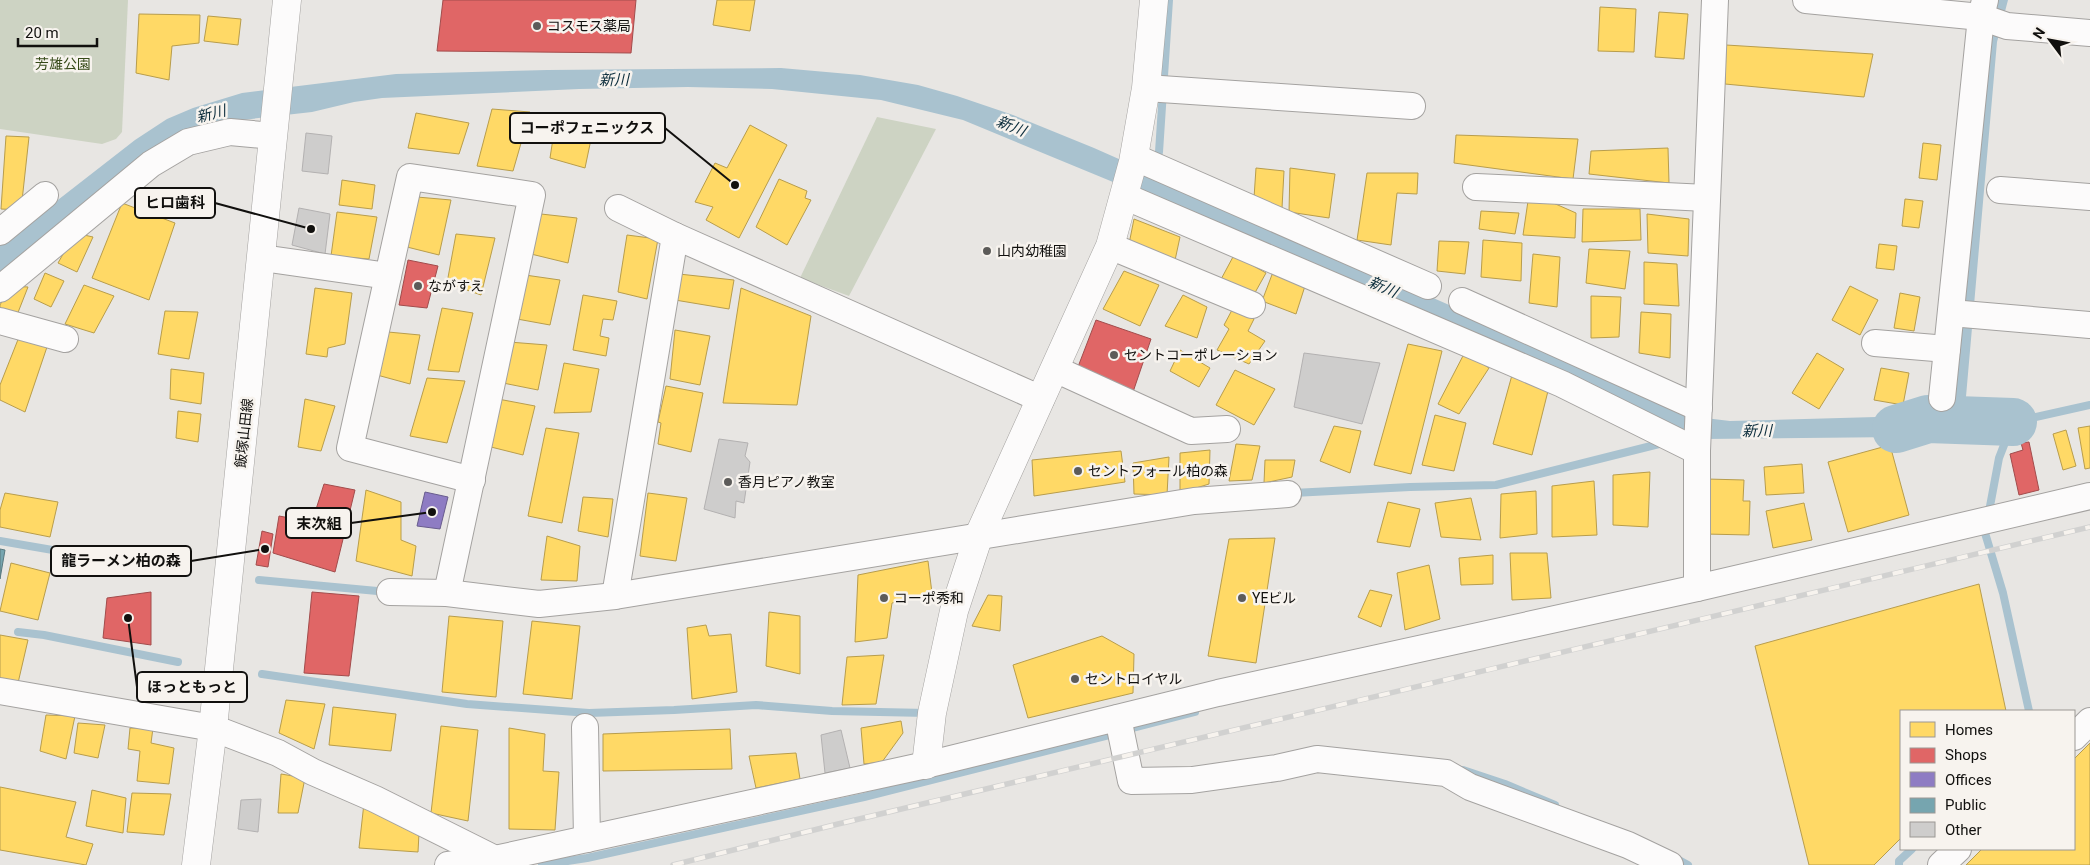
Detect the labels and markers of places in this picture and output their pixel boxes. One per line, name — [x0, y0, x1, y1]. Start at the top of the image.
place label: コスモス薬局 — [547, 18, 631, 34]
marker: コスモス薬局 — [531, 20, 543, 32]
callout: コーポフェニックス — [510, 113, 665, 143]
callout: ヒロ歯科 — [135, 188, 215, 218]
place label: 山内幼稚園 — [997, 243, 1067, 259]
marker: 山内幼稚園 — [981, 245, 993, 257]
place label: ながすえ — [428, 278, 484, 294]
marker: ながすえ — [412, 280, 424, 292]
place label: セントコーポレーション — [1124, 347, 1278, 363]
marker: セントコーポレーション — [1108, 349, 1120, 361]
place label: セントフォール柏の森 — [1088, 463, 1228, 479]
marker: セントフォール柏の森 — [1072, 465, 1084, 477]
place label: 香月ピアノ教室 — [738, 474, 835, 490]
marker: 香月ピアノ教室 — [722, 476, 734, 488]
callout: 末次組 — [286, 508, 351, 538]
callout: 龍ラーメン柏の森 — [51, 546, 191, 576]
place label: コーポ秀和 — [894, 590, 964, 606]
place label: YEビル — [1252, 590, 1296, 606]
marker: コーポ秀和 — [878, 592, 890, 604]
marker: YEビル — [1236, 592, 1248, 604]
place label: セントロイヤル — [1085, 671, 1183, 687]
callout: ほっともっと — [137, 672, 247, 702]
marker: セントロイヤル — [1069, 673, 1081, 685]

